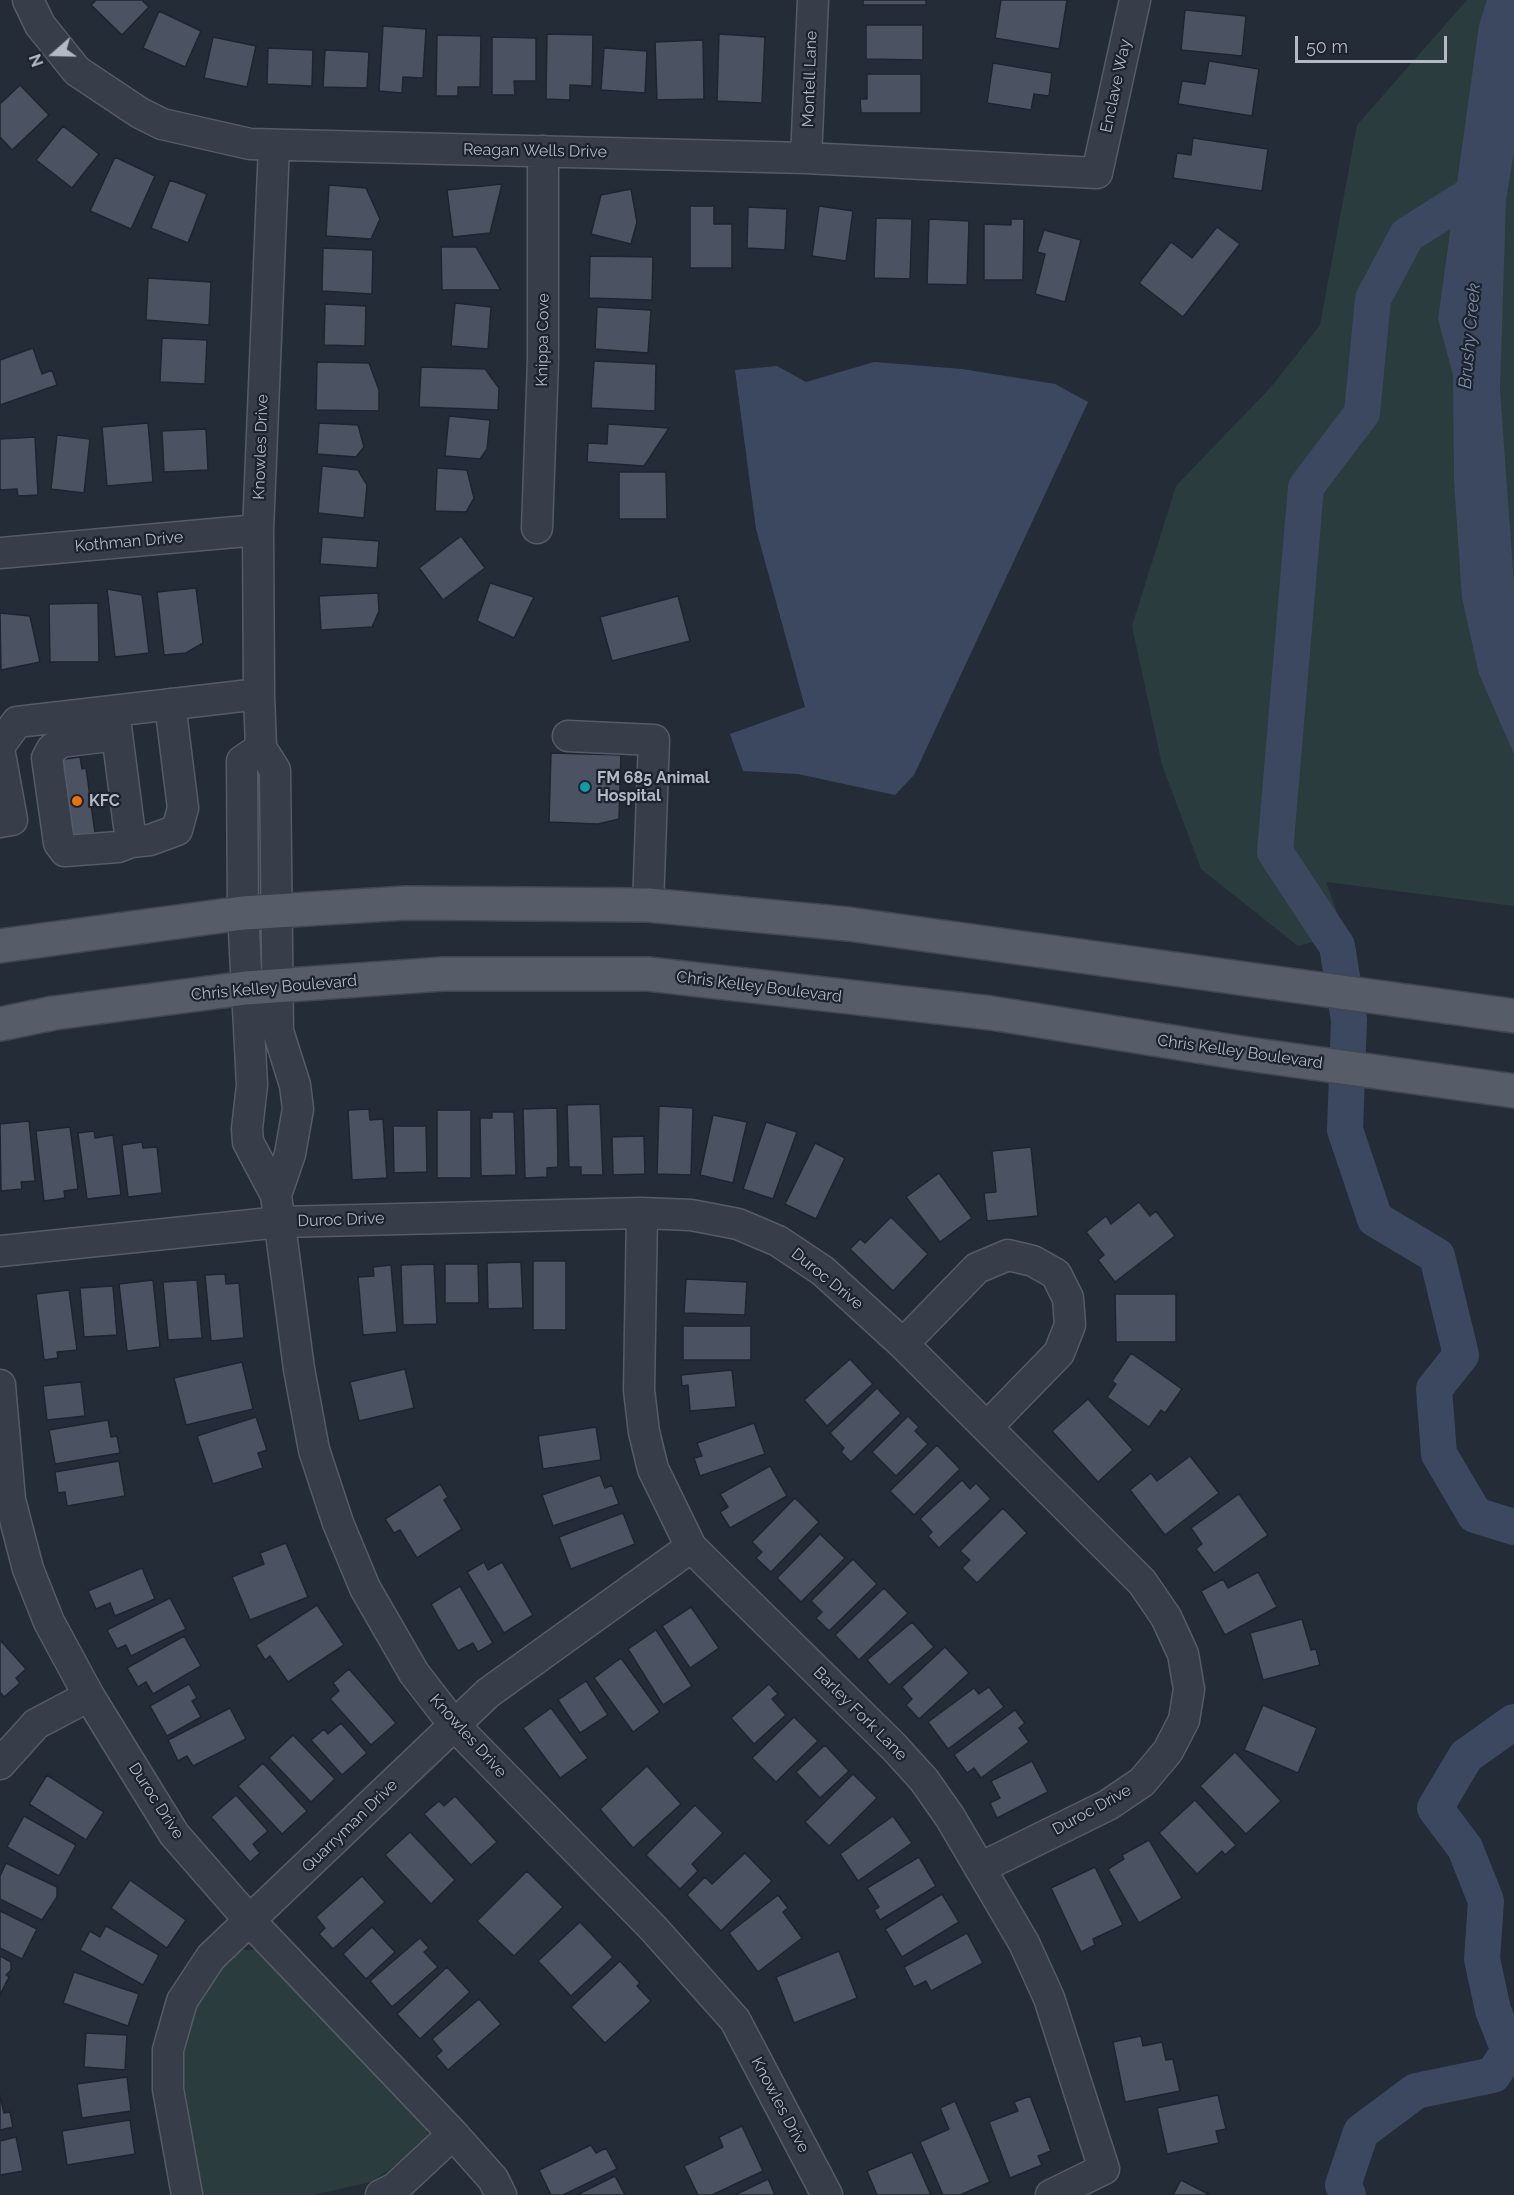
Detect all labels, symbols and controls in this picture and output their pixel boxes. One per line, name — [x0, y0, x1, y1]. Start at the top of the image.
north arrow — [24, 24, 84, 84]
scale bar — [1298, 24, 1450, 62]
street label: Montell Lane — [799, 30, 821, 128]
text: 50 m — [1306, 36, 1348, 57]
street label: Enclave Way — [1097, 37, 1135, 135]
text: N — [26, 51, 48, 69]
street label: Reagan Wells Drive — [463, 140, 607, 162]
water label: Brushy Creek — [1455, 282, 1485, 390]
street label: Knippa Cove — [533, 293, 553, 387]
street label: Knowles Drive — [250, 394, 272, 500]
street label: Kothman Drive — [74, 528, 184, 556]
place label: FM 685 Animal Hospital — [597, 768, 710, 806]
marker: FM 685 Animal Hospital — [578, 780, 592, 794]
place label: KFC — [89, 791, 120, 811]
marker: KFC — [70, 794, 84, 808]
street label: Chris Kelley Boulevard — [675, 967, 843, 1007]
street label: Chris Kelley Boulevard — [190, 971, 358, 1005]
street label: Chris Kelley Boulevard — [1156, 1031, 1324, 1073]
street label: Duroc Drive — [297, 1209, 385, 1231]
street label: Duroc Drive — [787, 1244, 867, 1314]
street label: Barley Fork Lane — [809, 1663, 911, 1765]
street label: Knowles Drive — [426, 1690, 510, 1782]
street label: Duroc Drive — [124, 1759, 188, 1843]
street label: Quarryman Drive — [298, 1776, 402, 1876]
street label: Duroc Drive — [1049, 1781, 1135, 1839]
street label: Knowles Drive — [747, 2054, 813, 2156]

